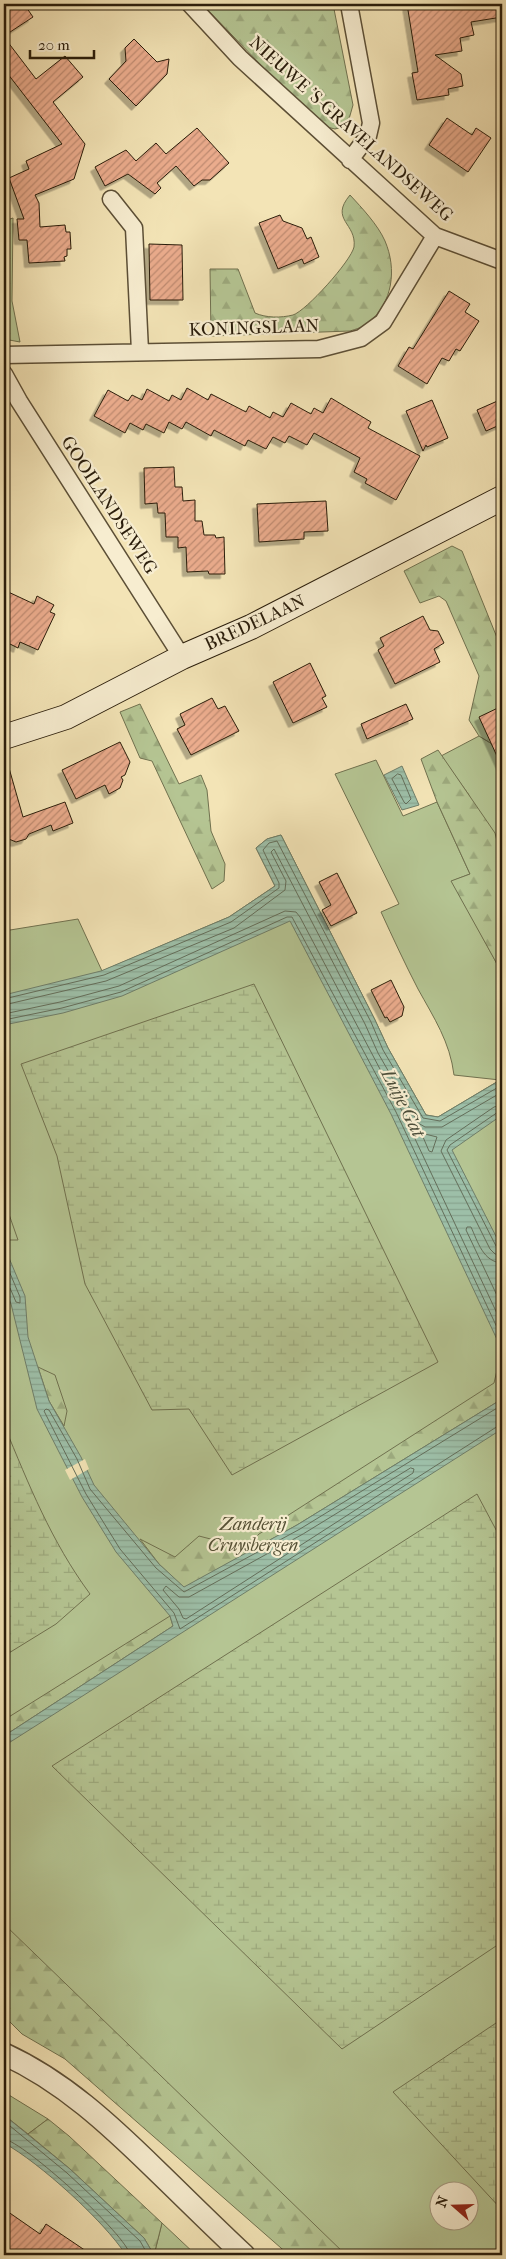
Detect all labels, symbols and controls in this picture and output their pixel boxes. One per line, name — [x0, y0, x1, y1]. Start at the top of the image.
scale bar — [30, 28, 94, 60]
street label: NIEUWE 'S-GRAVELANDSEWEG — [245, 32, 457, 226]
text: 20 m — [38, 36, 70, 54]
street label: KONINGSLAAN — [188, 315, 320, 341]
street label: GOOILANDSEWEG — [57, 432, 162, 578]
street label: BREDELAAN — [201, 590, 309, 655]
water label: Luije Gat — [375, 1063, 430, 1142]
park label: Zanderij Cruysbergen — [208, 1514, 298, 1556]
north arrow — [428, 2182, 478, 2232]
text: N — [432, 2193, 452, 2210]

